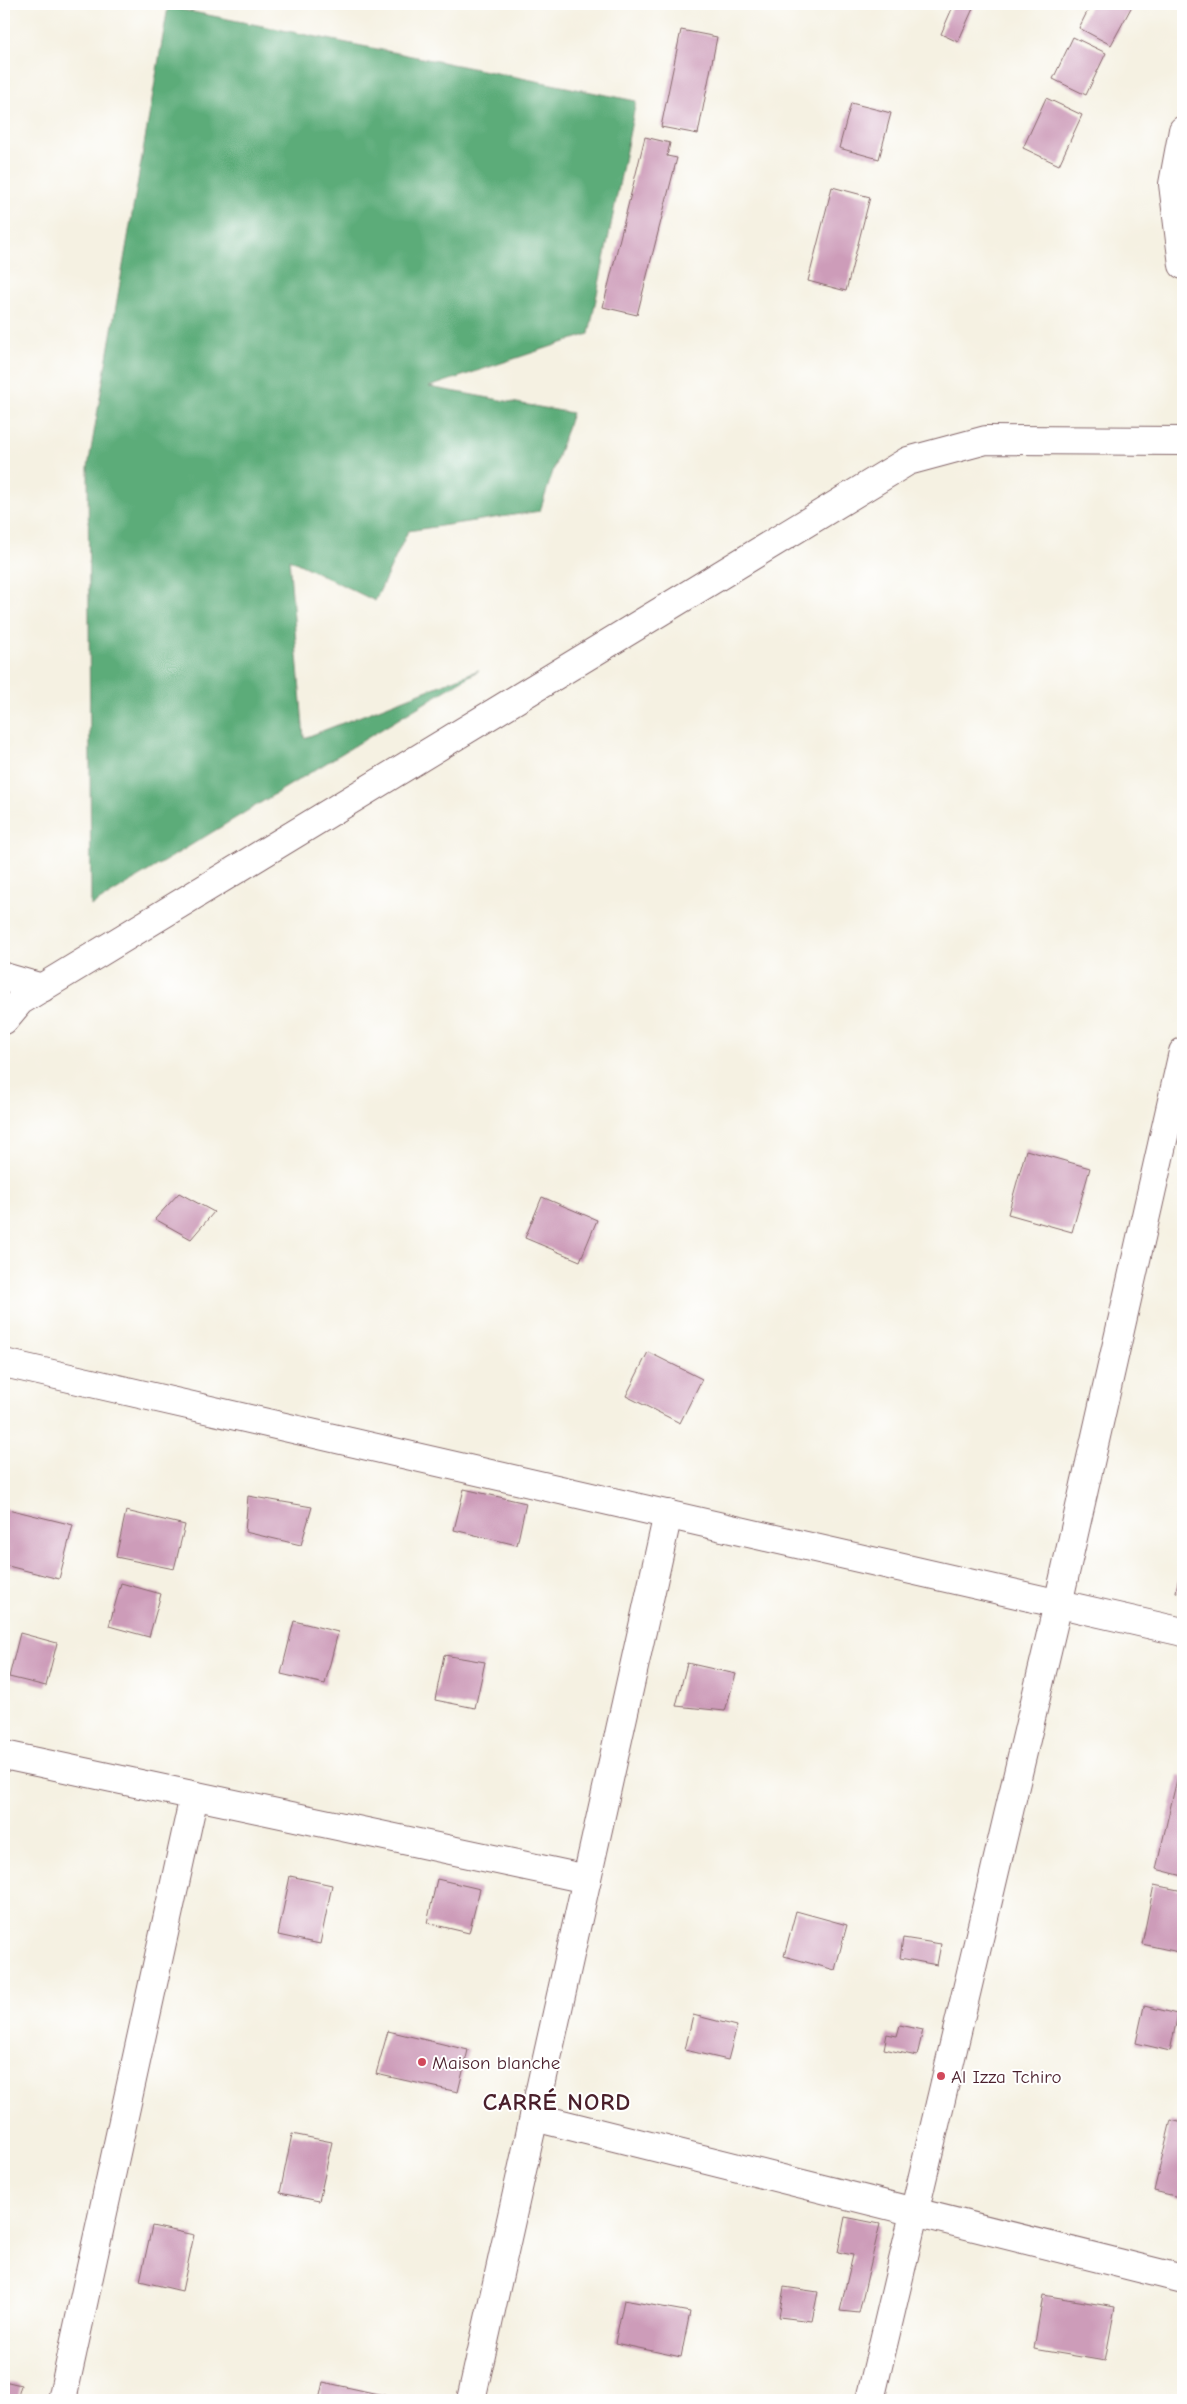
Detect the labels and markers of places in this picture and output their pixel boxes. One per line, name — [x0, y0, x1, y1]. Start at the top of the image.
place label: Maison blanche — [432, 2052, 560, 2074]
marker: Maison blanche — [416, 2056, 428, 2068]
place label: Al Izza Tchiro — [951, 2066, 1062, 2088]
marker: Al Izza Tchiro — [935, 2070, 947, 2082]

